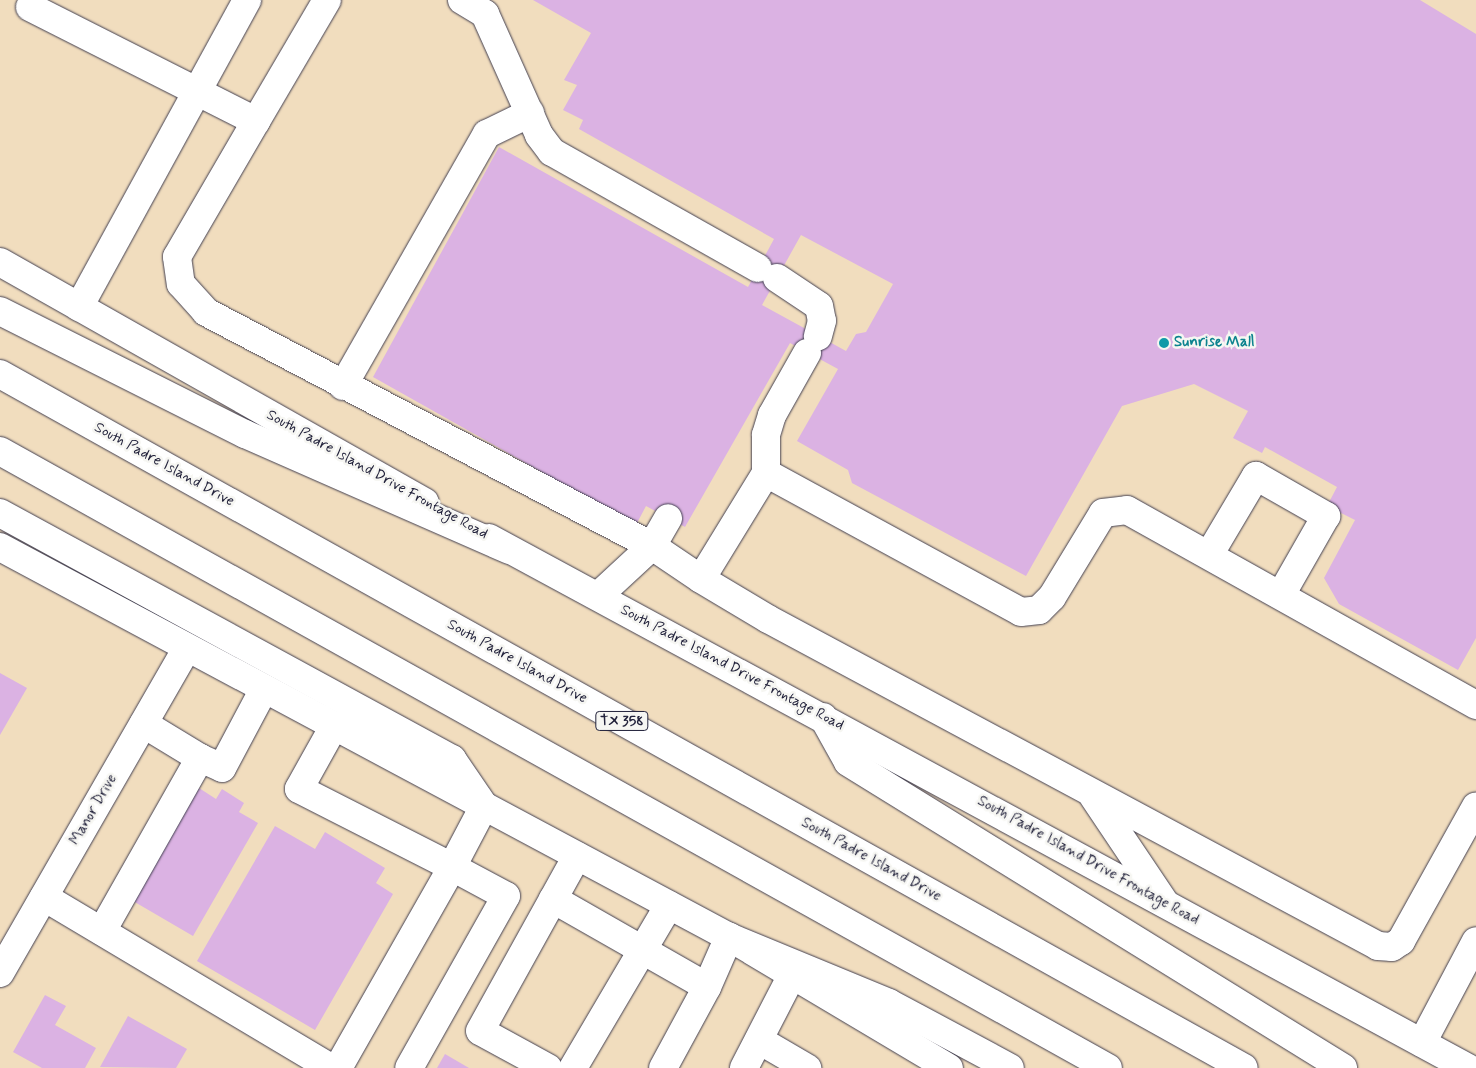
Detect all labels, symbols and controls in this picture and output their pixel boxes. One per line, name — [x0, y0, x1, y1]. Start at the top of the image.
place label: Sunrise Mall — [1174, 334, 1254, 352]
marker: Sunrise Mall — [1158, 337, 1170, 349]
street label: South Padre Island Drive Frontage Road — [262, 406, 492, 544]
street label: South Padre Island Drive — [90, 419, 238, 511]
street label: South Padre Island Drive Frontage Road — [616, 601, 848, 735]
street label: South Padre Island Drive — [443, 616, 591, 708]
road number: TX 358 — [594, 709, 650, 732]
street label: Manor Drive — [66, 771, 122, 849]
street label: South Padre Island Drive Frontage Road — [973, 792, 1203, 930]
street label: South Padre Island Drive — [797, 814, 945, 906]

